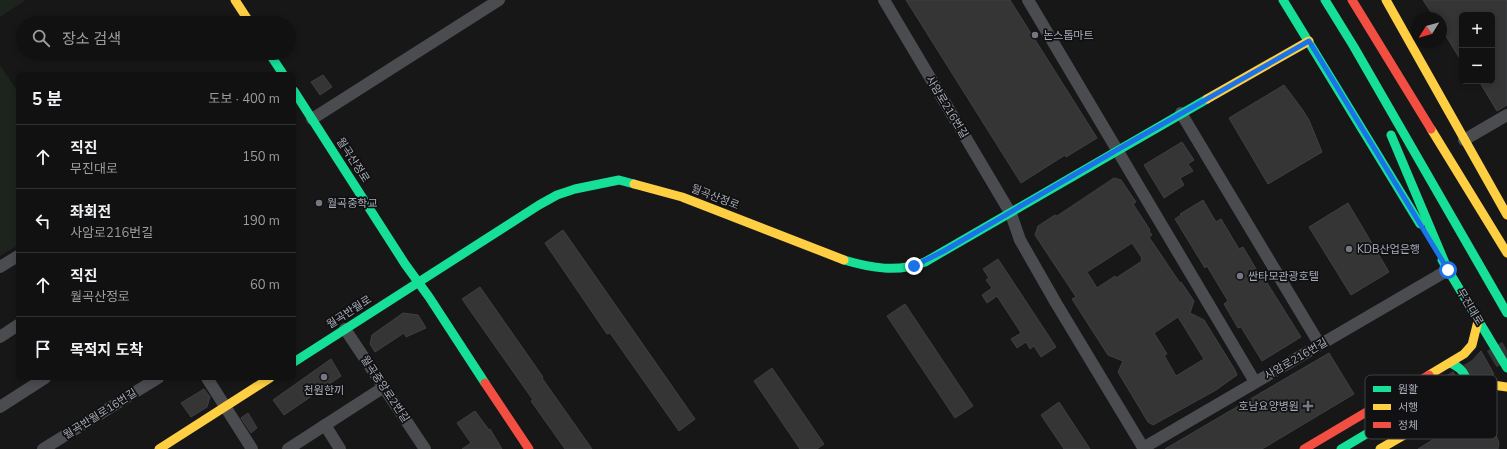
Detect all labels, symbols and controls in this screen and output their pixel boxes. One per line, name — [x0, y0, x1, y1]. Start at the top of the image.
north arrow — [1411, 12, 1447, 48]
map controls — [1459, 12, 1495, 84]
button: + — [1459, 12, 1495, 48]
search box — [16, 16, 296, 60]
icon: search — [30, 27, 52, 49]
place label: 논스톱마트 — [1043, 28, 1094, 43]
text: 장소 검색 — [62, 29, 121, 49]
marker: 논스톱마트 — [1030, 30, 1040, 40]
button: − — [1459, 48, 1495, 84]
street label: 사암로216번길 — [922, 73, 972, 141]
text: 5 분 — [32, 88, 62, 111]
text: 도보 · 400 m — [209, 90, 280, 108]
street label: 월곡산정로 — [333, 135, 373, 185]
text: 직진 — [70, 138, 98, 158]
icon: ahead — [32, 146, 54, 168]
text: 150 m — [242, 148, 280, 166]
text: 무진대로 — [70, 160, 118, 178]
street label: 월곡산정로 — [689, 181, 741, 213]
place label: 월곡중학교 — [327, 196, 378, 211]
marker: 월곡중학교 — [314, 198, 324, 208]
text: 좌회전 — [70, 202, 111, 222]
icon: left — [32, 210, 54, 232]
text: 190 m — [242, 212, 280, 230]
text: 사암로216번길 — [70, 224, 153, 242]
place label: KDB산업은행 — [1357, 242, 1420, 257]
marker: KDB산업은행 — [1344, 244, 1354, 254]
route end — [905, 257, 923, 275]
route start — [1439, 261, 1457, 279]
text: 직진 — [70, 266, 98, 286]
place label: 싼타모관광호텔 — [1248, 269, 1319, 284]
marker: 싼타모관광호텔 — [1235, 271, 1245, 281]
icon: ahead — [32, 274, 54, 296]
text: 60 m — [250, 276, 280, 294]
street label: 무진대로 — [1453, 286, 1487, 328]
text: 월곡산정로 — [70, 288, 130, 306]
street label: 월곡반월로 — [324, 292, 374, 332]
street label: 사암로216번길 — [1262, 335, 1330, 383]
icon: arrive — [32, 338, 54, 360]
text: 목적지 도착 — [70, 340, 143, 360]
street label: 월곡중앙로2번길 — [357, 353, 413, 425]
marker: 천원한끼 — [319, 372, 329, 382]
legend — [1365, 375, 1497, 439]
text: 원활 — [1398, 382, 1418, 397]
place label: 천원한끼 — [304, 383, 344, 398]
street label: 월곡반월로16번길 — [60, 385, 140, 443]
place label: 호남요양병원 — [1238, 399, 1299, 414]
marker: 호남요양병원 — [1302, 400, 1314, 412]
text: 서행 — [1398, 400, 1418, 415]
text: 정체 — [1398, 418, 1418, 433]

